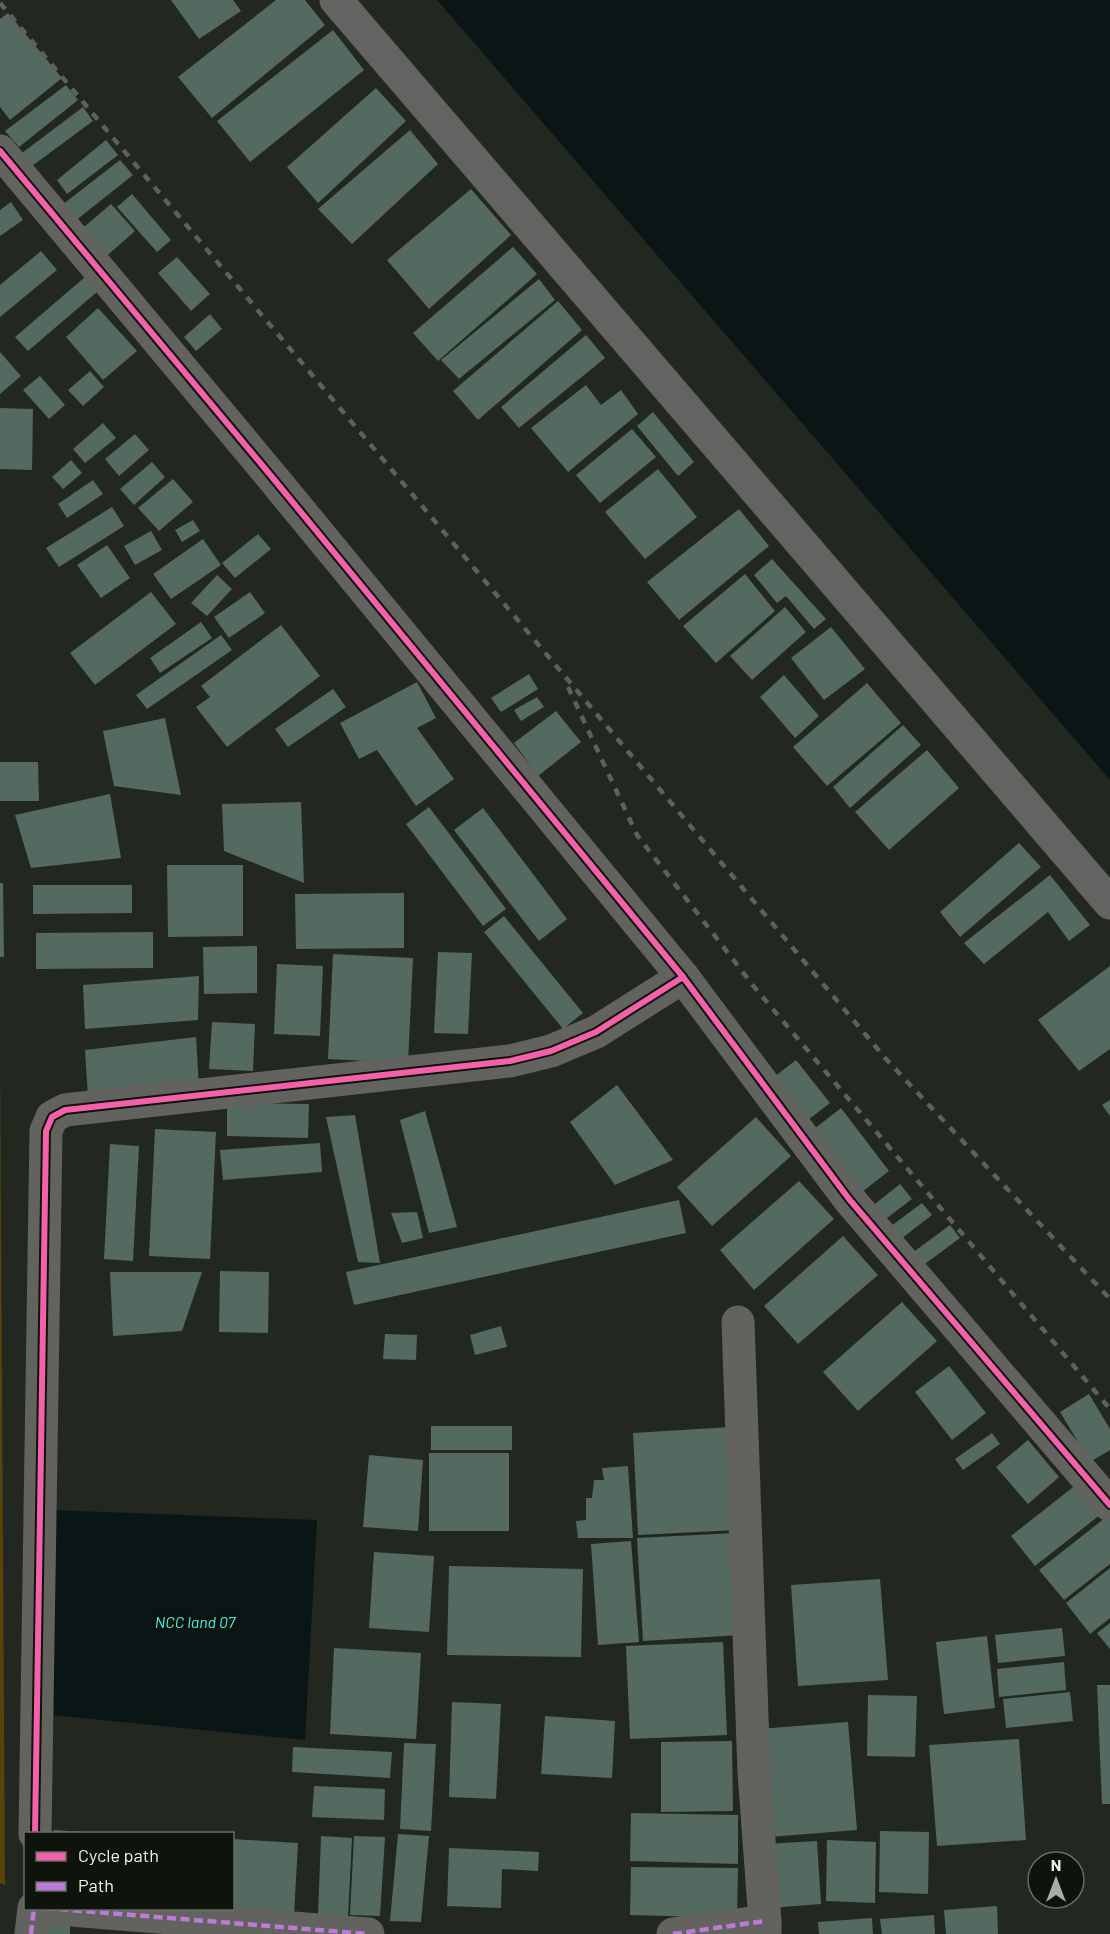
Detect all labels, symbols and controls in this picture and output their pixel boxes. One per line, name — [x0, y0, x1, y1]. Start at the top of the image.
water label: NCC land 07 — [155, 1612, 237, 1631]
legend — [24, 1832, 234, 1910]
text: Cycle path — [78, 1844, 159, 1866]
north arrow — [1026, 1850, 1086, 1910]
text: N — [1051, 1855, 1061, 1874]
text: Path — [78, 1874, 114, 1896]

